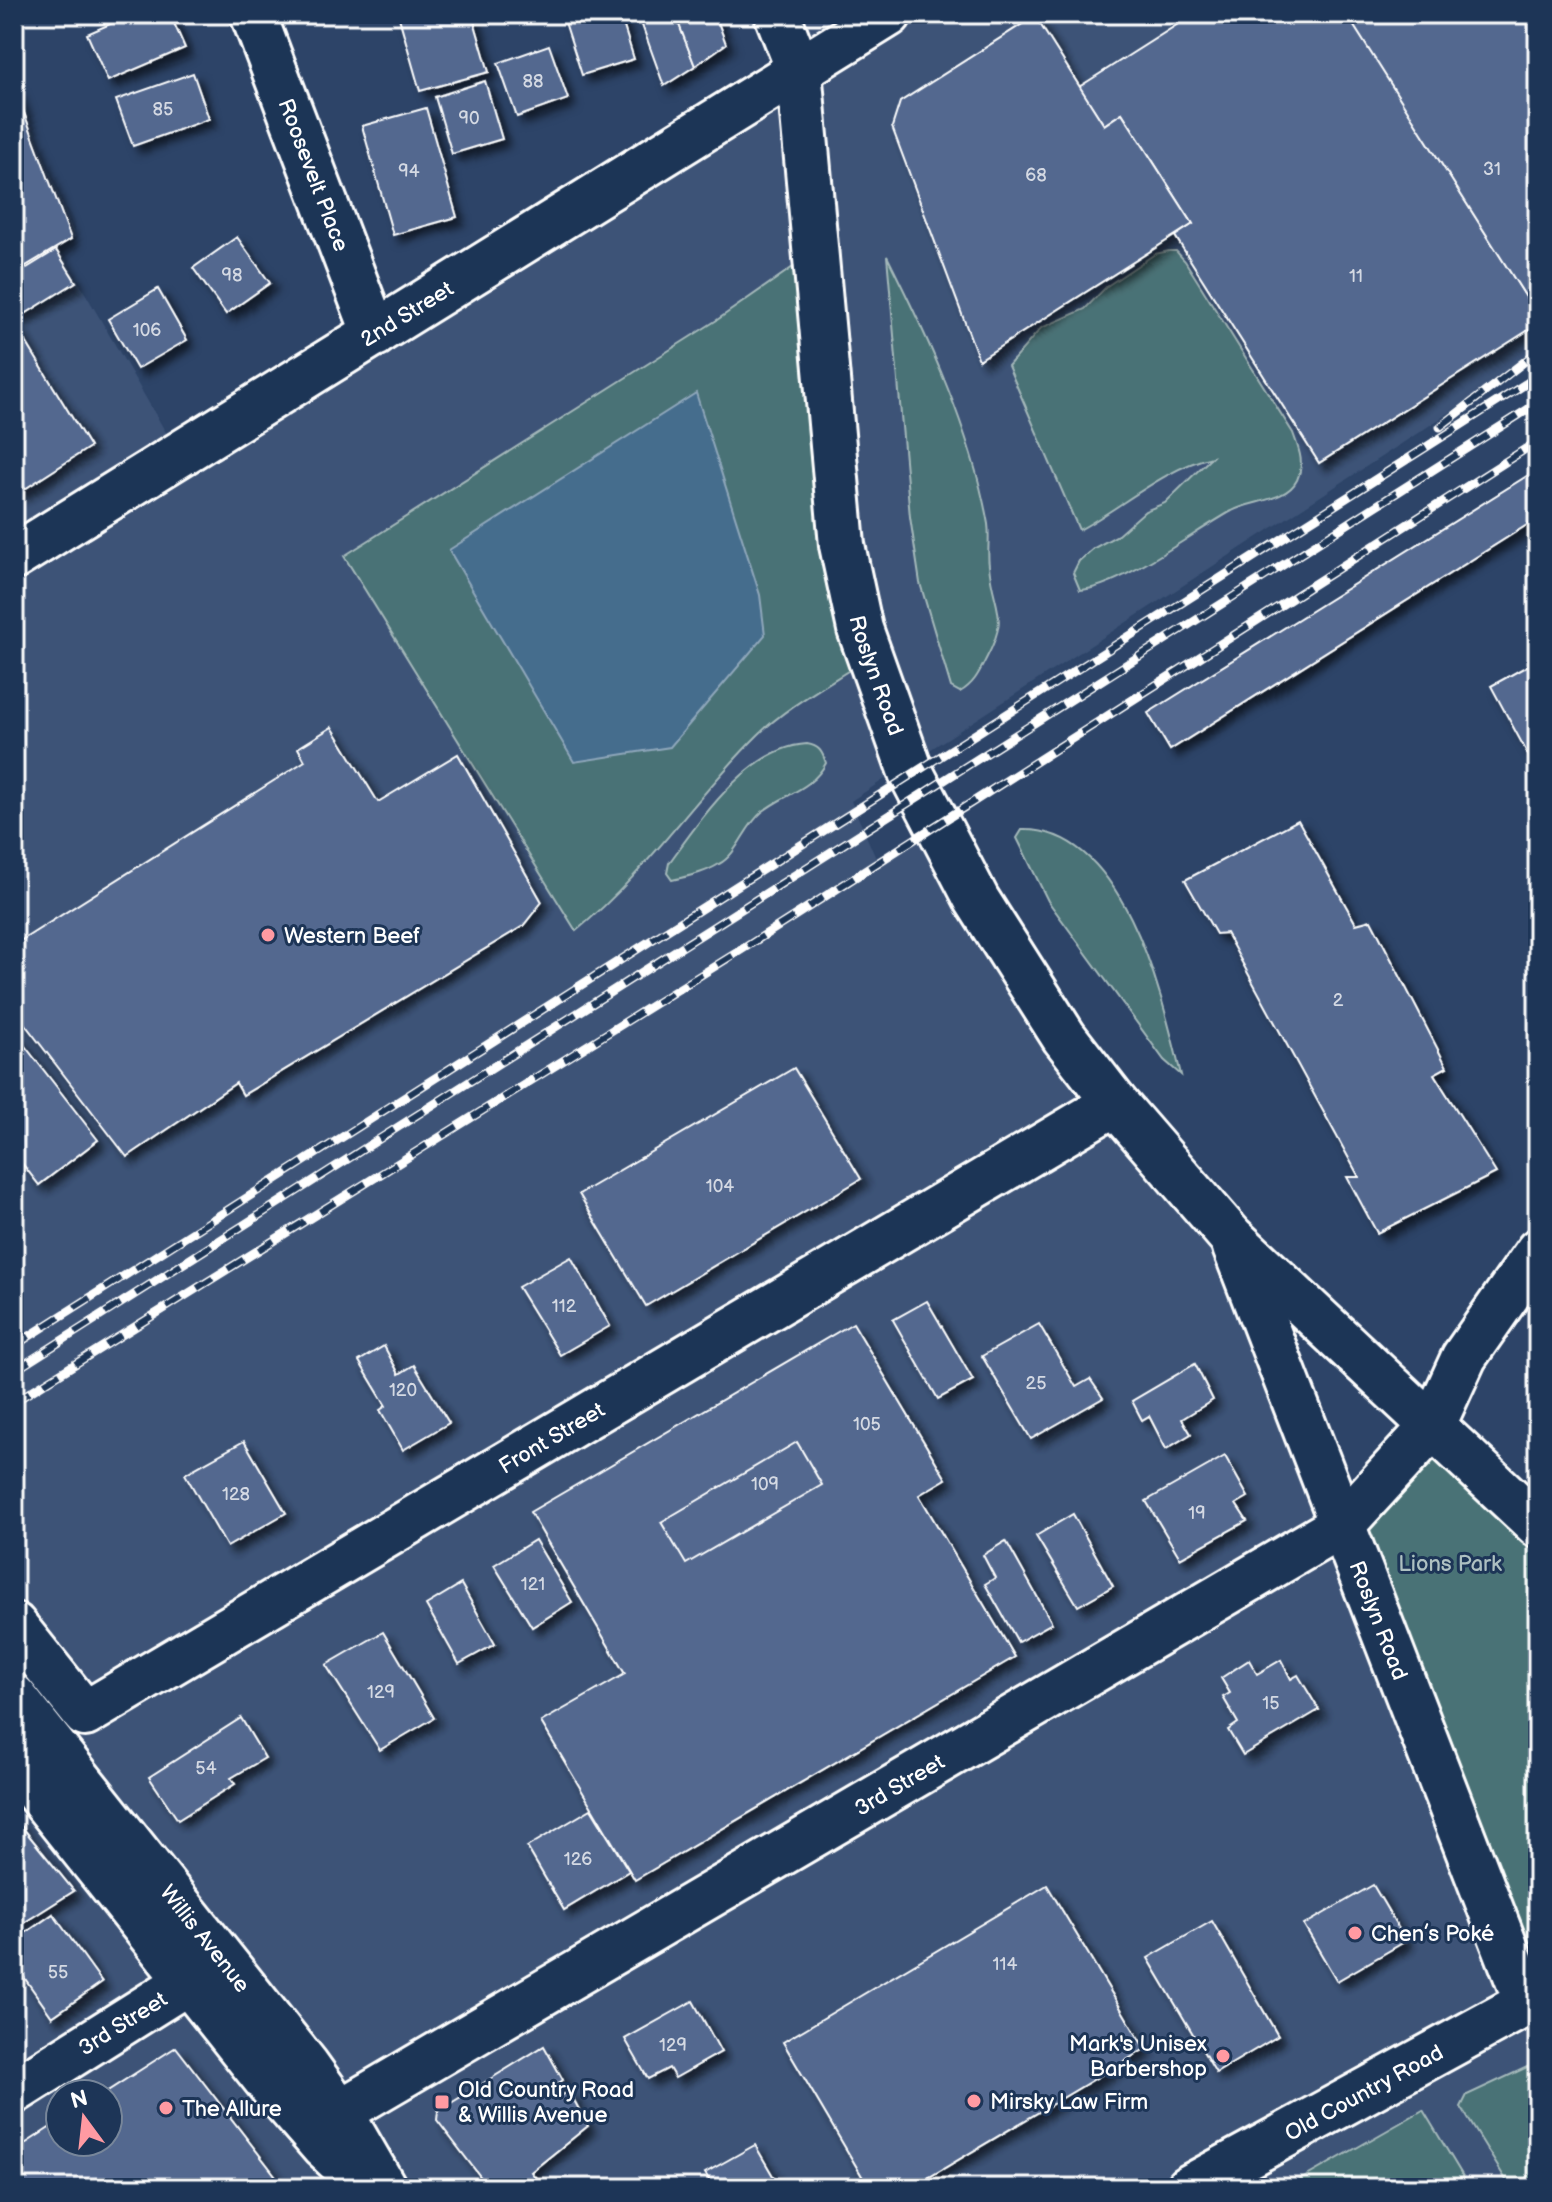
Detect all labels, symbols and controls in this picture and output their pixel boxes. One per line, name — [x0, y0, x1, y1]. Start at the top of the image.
house number: 88 — [523, 71, 544, 92]
street label: Roosevelt Place — [272, 95, 354, 255]
house number: 85 — [153, 99, 173, 120]
house number: 90 — [459, 108, 480, 129]
house number: 31 — [1483, 159, 1501, 180]
house number: 94 — [398, 161, 420, 182]
house number: 68 — [1025, 165, 1047, 186]
house number: 98 — [222, 265, 242, 286]
house number: 11 — [1349, 266, 1363, 287]
street label: 2nd Street — [356, 276, 459, 354]
house number: 106 — [133, 320, 161, 341]
street label: Roslyn Road — [842, 613, 909, 739]
place label: Western Beef — [284, 923, 420, 950]
marker: Western Beef — [259, 926, 277, 944]
house number: 2 — [1333, 990, 1344, 1011]
house number: 104 — [706, 1176, 734, 1197]
house number: 112 — [552, 1296, 577, 1317]
house number: 25 — [1026, 1373, 1046, 1394]
house number: 120 — [389, 1380, 417, 1401]
street label: Front Street — [494, 1397, 610, 1480]
house number: 105 — [853, 1414, 881, 1435]
house number: 109 — [751, 1474, 779, 1495]
house number: 128 — [222, 1484, 250, 1505]
house number: 19 — [1188, 1503, 1206, 1524]
park label: Lions Park — [1398, 1551, 1502, 1578]
street label: Roslyn Road — [1343, 1557, 1413, 1684]
house number: 121 — [521, 1574, 545, 1595]
house number: 129 — [367, 1682, 395, 1703]
house number: 15 — [1262, 1693, 1280, 1714]
street label: 3rd Street — [850, 1749, 950, 1823]
house number: 54 — [195, 1758, 217, 1779]
house number: 126 — [564, 1849, 592, 1870]
street label: Willis Avenue — [153, 1880, 255, 1998]
place label: Chen’s Poké — [1371, 1921, 1494, 1948]
marker: Chen’s Poké — [1346, 1924, 1364, 1942]
house number: 114 — [993, 1954, 1017, 1975]
house number: 55 — [48, 1962, 68, 1983]
street label: 3rd Street — [74, 1986, 173, 2062]
place label: Mark's Unisex Barbershop — [1069, 2031, 1208, 2083]
house number: 129 — [659, 2035, 687, 2056]
street label: Old Country Road — [1280, 2039, 1448, 2148]
marker: Mark's Unisex Barbershop — [1214, 2047, 1232, 2065]
place label: Old Country Road & Willis Avenue — [458, 2077, 634, 2129]
north arrow — [44, 2078, 124, 2158]
text: N — [68, 2085, 91, 2115]
place label: Mirsky Law Firm — [990, 2089, 1148, 2116]
marker: Mirsky Law Firm — [965, 2092, 983, 2110]
marker: Old Country Road & Willis Avenue — [433, 2093, 451, 2111]
place label: The Allure — [182, 2096, 282, 2123]
marker: The Allure — [157, 2099, 175, 2117]

